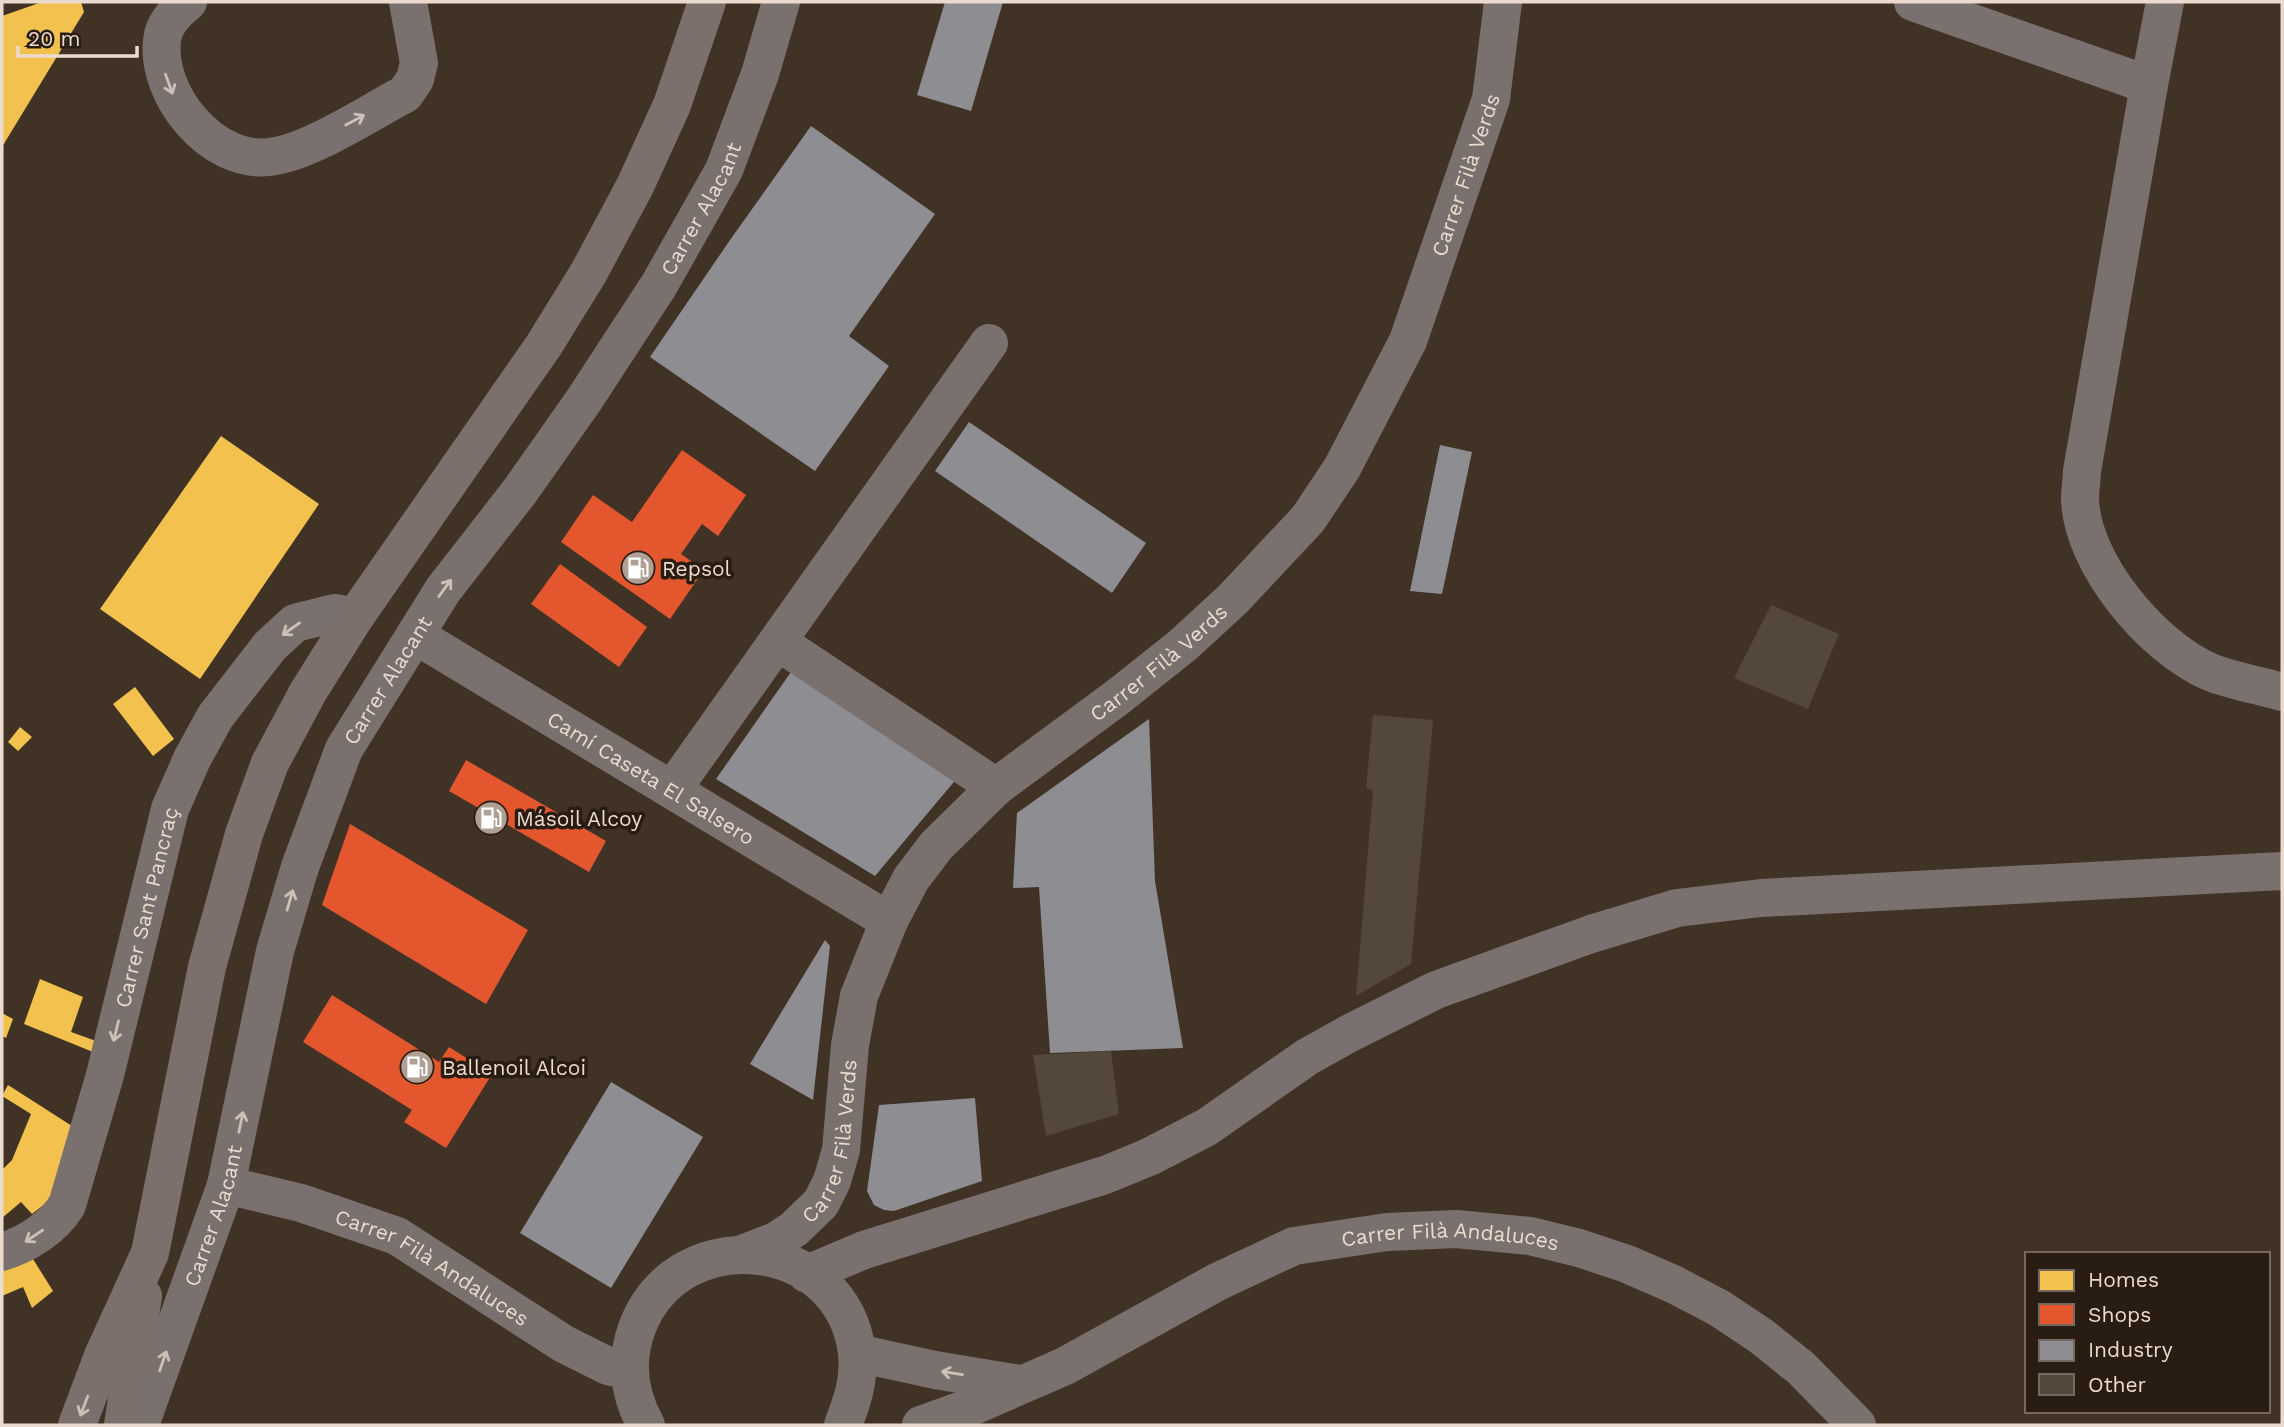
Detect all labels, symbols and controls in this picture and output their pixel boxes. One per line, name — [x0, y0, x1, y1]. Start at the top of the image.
scale bar — [18, 14, 136, 58]
text: 20 m — [28, 26, 80, 51]
one-way arrow — [164, 72, 176, 94]
street label: Carrer Filà Verds — [1426, 90, 1505, 259]
one-way arrow — [345, 113, 365, 127]
street label: Carrer Alacant — [655, 139, 746, 279]
fuel station icon: Repsol — [619, 549, 657, 587]
place label: Repsol — [662, 556, 732, 581]
one-way arrow — [438, 579, 452, 598]
street label: Carrer Filà Verds — [1085, 599, 1232, 726]
street label: Carrer Alacant — [338, 611, 437, 749]
one-way arrow — [281, 621, 301, 636]
street label: Camí Caseta El Salsero — [543, 706, 759, 850]
fuel station icon: Másoil Alcoy — [472, 799, 510, 837]
street label: Carrer Sant Pancraç — [109, 804, 183, 1010]
place label: Másoil Alcoy — [516, 806, 642, 831]
one-way arrow — [285, 889, 298, 911]
one-way arrow — [109, 1019, 122, 1041]
fuel station icon: Ballenoil Alcoi — [398, 1048, 436, 1086]
place label: Ballenoil Alcoi — [442, 1055, 586, 1080]
street label: Carrer Filà Verds — [796, 1058, 861, 1228]
one-way arrow — [234, 1111, 248, 1134]
street label: Carrer Alacant — [178, 1142, 247, 1290]
street label: Carrer Filà Andaluces — [332, 1203, 534, 1331]
street label: Carrer Filà Andaluces — [1340, 1216, 1562, 1255]
one-way arrow — [25, 1229, 44, 1244]
legend — [2025, 1252, 2270, 1413]
text: Homes — [2088, 1267, 2159, 1292]
text: Shops — [2088, 1302, 2151, 1327]
text: Industry — [2088, 1337, 2173, 1362]
one-way arrow — [158, 1351, 170, 1373]
one-way arrow — [941, 1366, 964, 1379]
text: Other — [2088, 1372, 2147, 1397]
one-way arrow — [77, 1394, 90, 1416]

